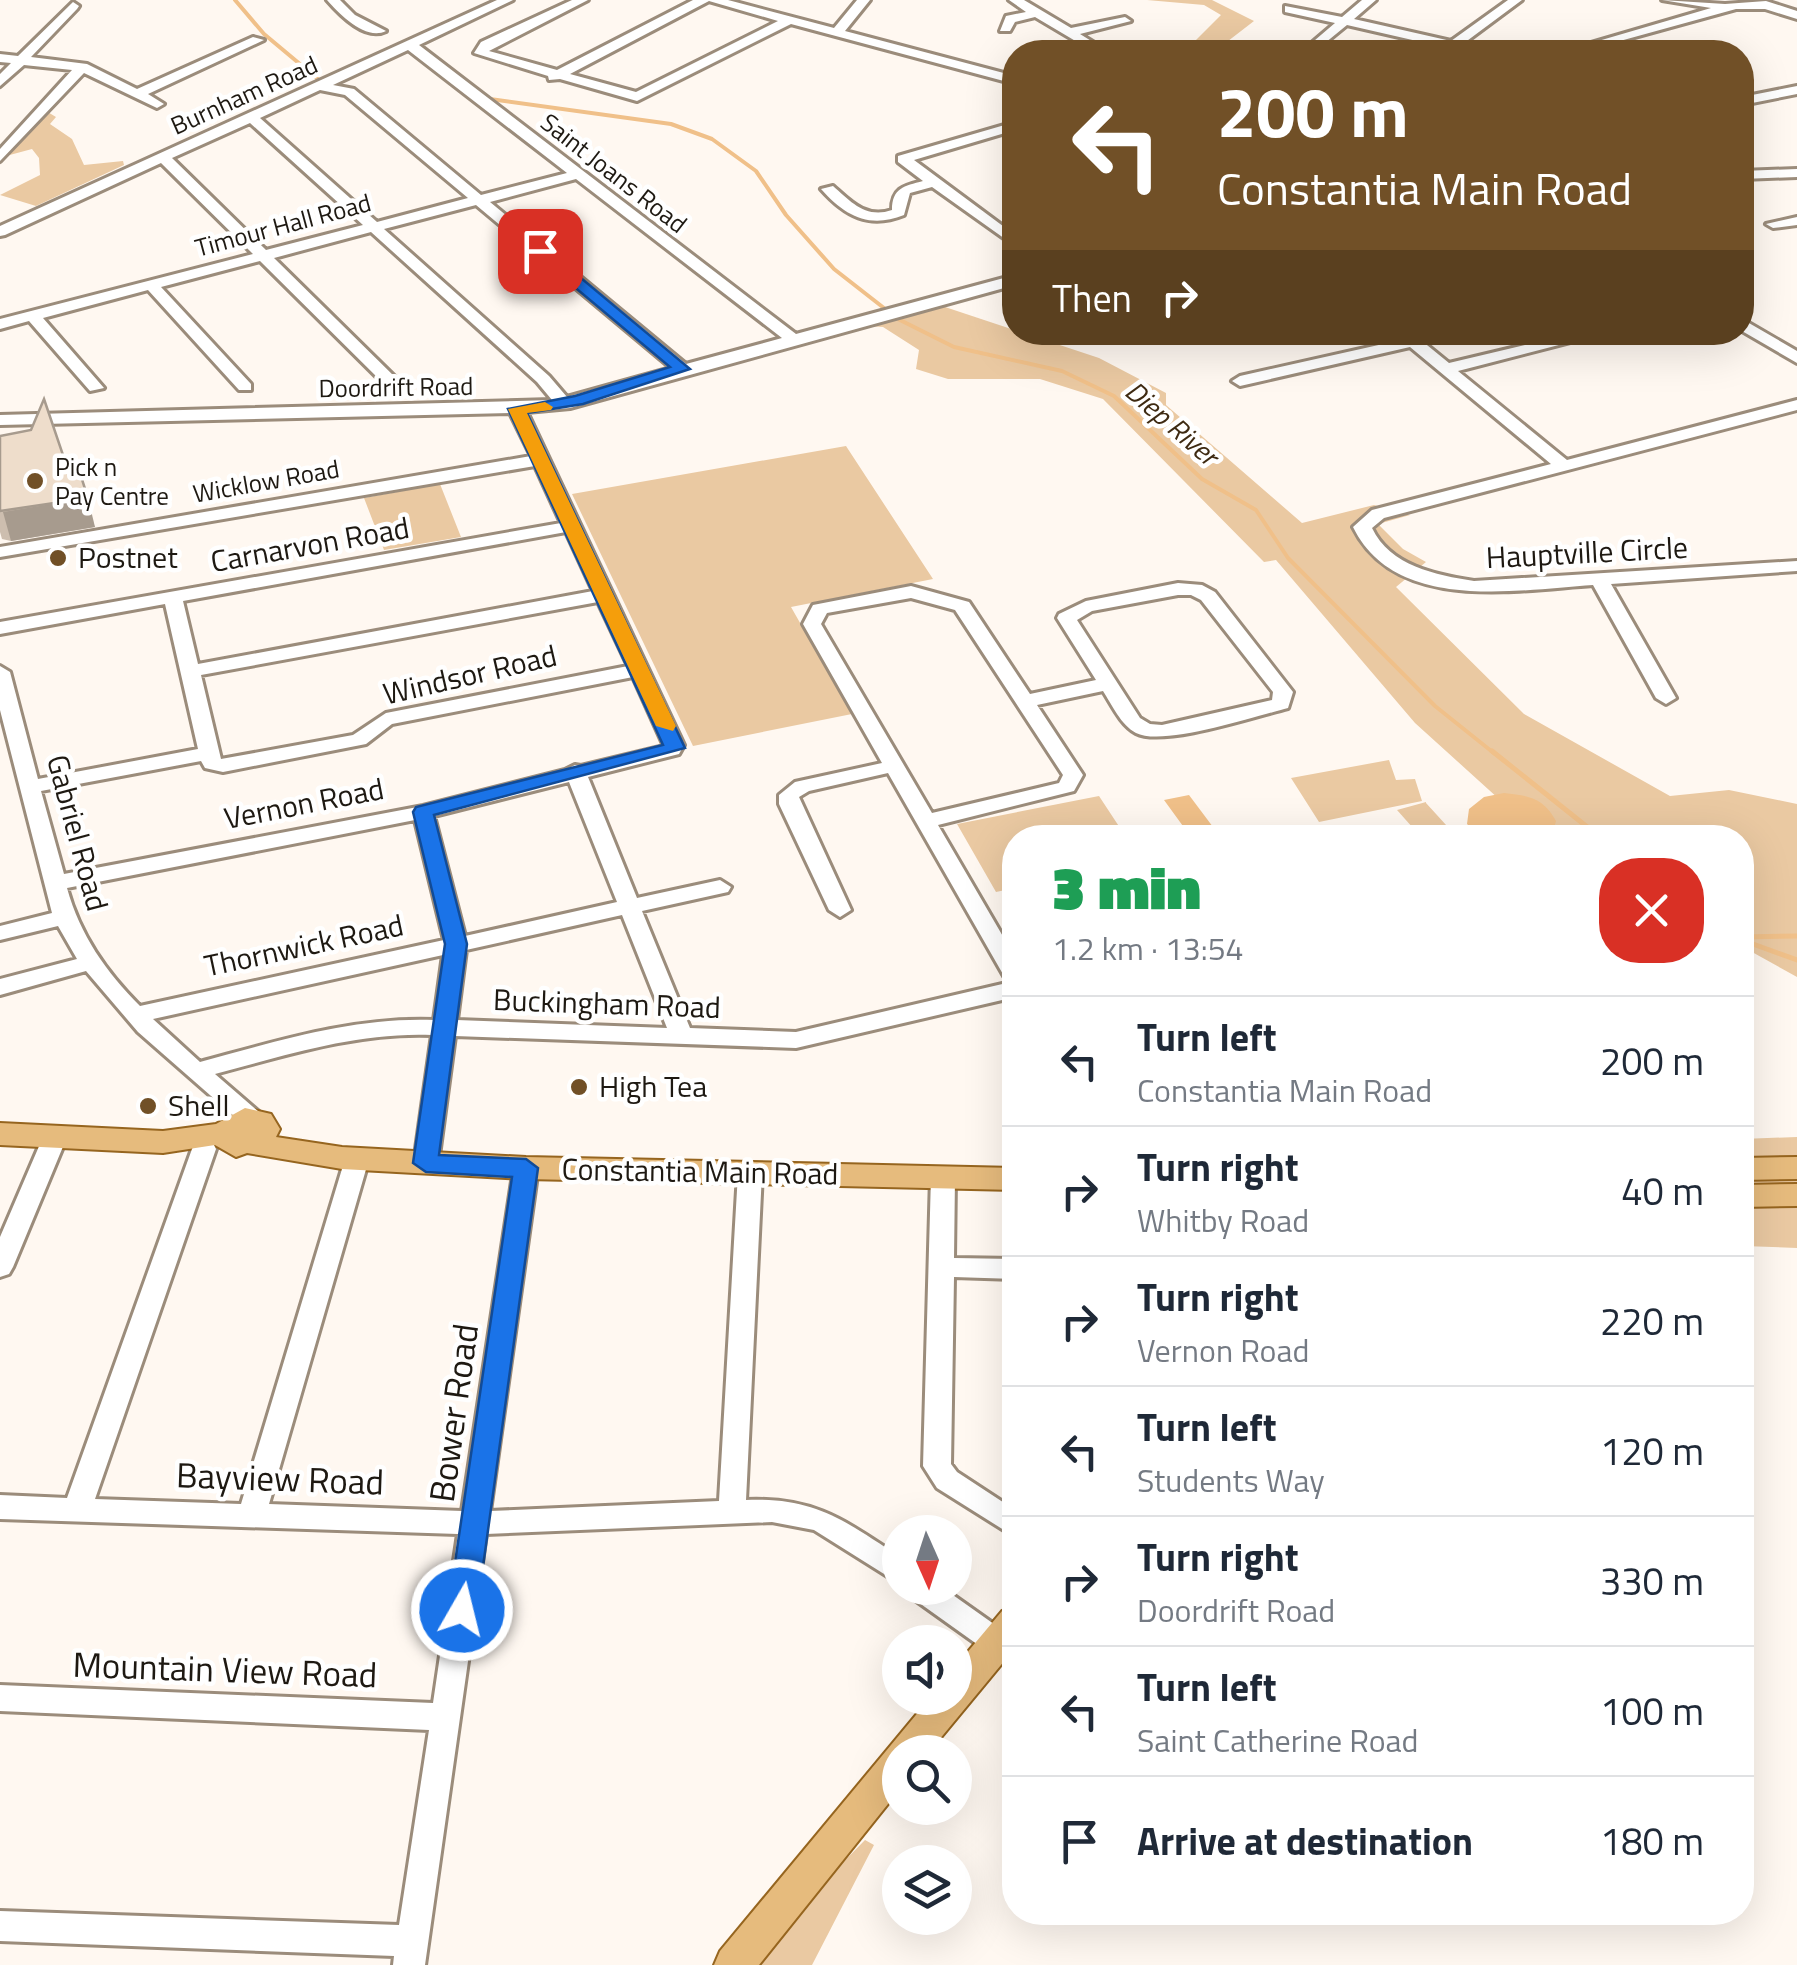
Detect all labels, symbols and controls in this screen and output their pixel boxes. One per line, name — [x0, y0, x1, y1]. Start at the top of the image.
street label: Burnham Road — [164, 46, 324, 144]
text: 200 m — [1217, 58, 1409, 164]
icon: left — [1052, 80, 1182, 210]
street label: Saint Joans Road — [533, 104, 695, 242]
text: Constantia Main Road — [1217, 154, 1632, 222]
street label: Timour Hall Road — [191, 183, 375, 267]
pin — [498, 209, 583, 294]
icon: arrive — [513, 224, 568, 279]
text: Then — [1052, 269, 1132, 327]
icon: right — [1152, 270, 1207, 325]
street label: Doordrift Road — [318, 367, 474, 407]
water label: Diep River — [1116, 370, 1231, 477]
place label: Pick n Pay Centre — [55, 448, 169, 515]
street label: Wicklow Road — [190, 449, 342, 513]
marker: Pick n Pay Centre — [24, 470, 46, 492]
street label: Carnarvon Road — [207, 504, 413, 584]
street label: Hauptville Circle — [1485, 524, 1689, 580]
place label: Postnet — [78, 534, 178, 580]
marker: Postnet — [47, 547, 69, 569]
street label: Windsor Road — [378, 632, 561, 716]
street label: Gabriel Road — [35, 750, 121, 916]
street label: Vernon Road — [220, 765, 388, 841]
text: 3 min — [1052, 841, 1201, 932]
button: close — [1599, 858, 1704, 963]
street label: Thornwick Road — [200, 901, 408, 989]
text: 1.2 km · 13:54 — [1052, 924, 1244, 972]
street label: Buckingham Road — [492, 976, 722, 1030]
text: Turn left — [1137, 1008, 1277, 1066]
text: 200 m — [1600, 1032, 1704, 1090]
icon: left — [1052, 1034, 1107, 1089]
place label: High Tea — [599, 1063, 707, 1109]
text: Constantia Main Road — [1137, 1066, 1432, 1114]
marker: High Tea — [568, 1076, 590, 1098]
place label: Shell — [168, 1082, 229, 1128]
marker: Shell — [137, 1095, 159, 1117]
text: Turn right — [1137, 1138, 1299, 1196]
street label: Constantia Main Road — [561, 1146, 839, 1196]
text: 40 m — [1621, 1162, 1704, 1220]
icon: right — [1052, 1164, 1107, 1219]
text: Whitby Road — [1137, 1196, 1309, 1244]
text: Turn right — [1137, 1268, 1299, 1326]
text: 220 m — [1600, 1292, 1704, 1350]
icon: right — [1052, 1294, 1107, 1349]
street label: Bower Road — [414, 1320, 492, 1506]
text: Vernon Road — [1137, 1326, 1309, 1374]
text: Turn left — [1137, 1398, 1277, 1456]
text: 120 m — [1600, 1422, 1704, 1480]
icon: left — [1052, 1424, 1107, 1479]
street label: Bayview Road — [175, 1447, 385, 1509]
text: Students Way — [1137, 1456, 1325, 1504]
north arrow — [882, 1515, 972, 1605]
map controls — [882, 1515, 972, 1935]
text: Turn right — [1137, 1528, 1299, 1586]
text: 330 m — [1600, 1552, 1704, 1610]
icon: right — [1052, 1554, 1107, 1609]
position arrow — [410, 1558, 514, 1662]
text: Doordrift Road — [1137, 1586, 1335, 1634]
button: sound — [882, 1625, 972, 1715]
street label: Mountain View Road — [72, 1637, 378, 1701]
text: Turn left — [1137, 1658, 1277, 1716]
text: 100 m — [1600, 1682, 1704, 1740]
icon: left — [1052, 1684, 1107, 1739]
text: Saint Catherine Road — [1137, 1716, 1419, 1764]
button: search — [882, 1735, 972, 1825]
text: Arrive at destination — [1137, 1812, 1473, 1870]
text: 180 m — [1600, 1812, 1704, 1870]
icon: arrive — [1052, 1814, 1107, 1869]
button: layers — [882, 1845, 972, 1935]

